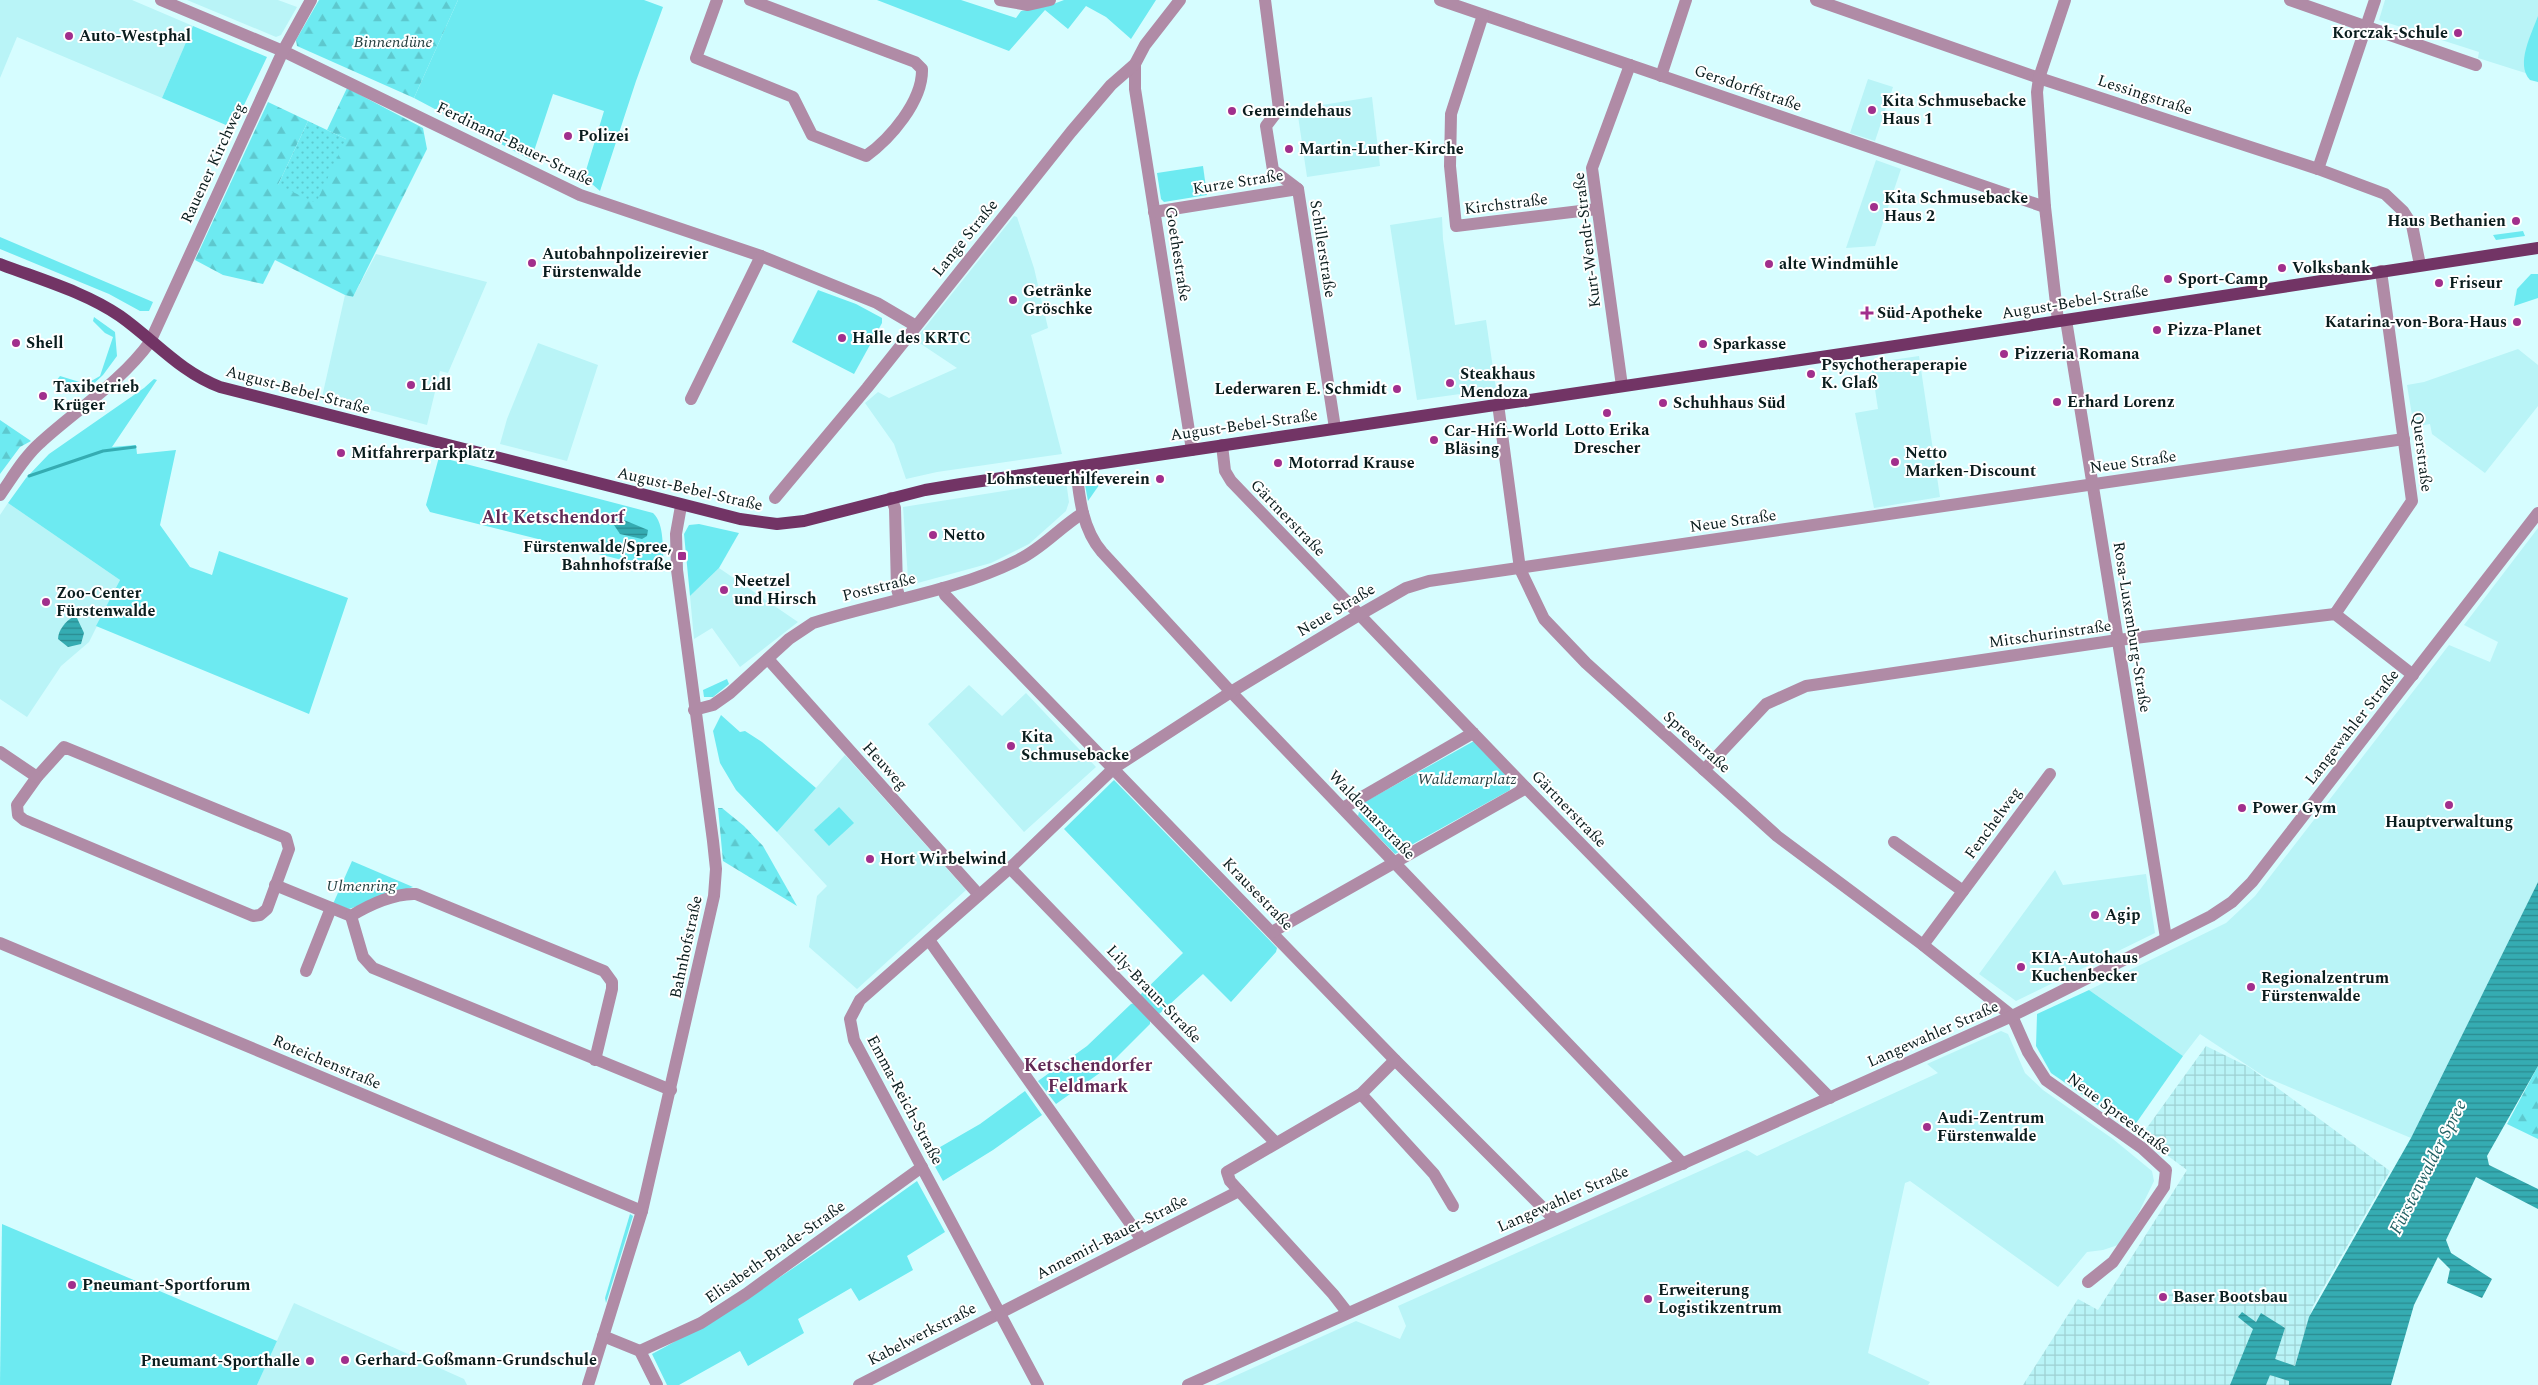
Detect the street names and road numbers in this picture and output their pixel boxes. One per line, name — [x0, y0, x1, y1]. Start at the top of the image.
street label: Gersdorffstraße — [1691, 58, 1805, 118]
street label: Lessingstraße — [2094, 68, 2196, 122]
street label: Ferdinand-Bauer-Straße — [432, 95, 598, 193]
street label: Rauener Kirchweg — [174, 99, 252, 227]
street label: Kurze Straße — [1191, 163, 1285, 201]
street label: Kurt-Wendt-Straße — [1567, 171, 1607, 309]
street label: Kirchstraße — [1463, 187, 1549, 221]
street label: Lange Straße — [926, 194, 1004, 282]
street label: Schillerstraße — [1303, 198, 1343, 300]
street label: Goethestraße — [1159, 205, 1197, 303]
street label: August-Bebel-Straße — [2000, 279, 2150, 325]
street label: August-Bebel-Straße — [223, 359, 373, 421]
street label: August-Bebel-Straße — [1169, 403, 1319, 447]
street label: Querstraße — [2405, 411, 2439, 493]
street label: Neue Straße — [2088, 444, 2178, 480]
street label: August-Bebel-Straße — [615, 461, 765, 517]
street label: Gärtnerstraße — [1245, 474, 1331, 562]
street label: Neue Straße — [1688, 503, 1778, 539]
street label: Rosa-Luxemburg-Straße — [2107, 540, 2157, 714]
street label: Poststraße — [840, 566, 918, 608]
street label: Neue Straße — [1292, 577, 1380, 643]
street label: Mitschurinstraße — [1987, 613, 2113, 655]
street label: Langewahler Straße — [2299, 664, 2405, 790]
street label: Spreestraße — [1658, 705, 1736, 779]
street label: Heuweg — [857, 736, 913, 796]
street label: Waldemarstraße — [1323, 765, 1421, 865]
street label: Gärtnerstraße — [1526, 765, 1612, 853]
street label: Fenchelweg — [1958, 782, 2028, 864]
street label: Krausestraße — [1217, 852, 1299, 936]
street label: Bahnhofstraße — [663, 893, 709, 1001]
street label: Lily-Braun-Straße — [1101, 939, 1207, 1049]
street label: Langewahler Straße — [1863, 994, 2003, 1074]
street label: Roteichenstraße — [269, 1028, 385, 1096]
street label: Emma-Reich-Straße — [861, 1031, 949, 1169]
street label: Neue Spreestraße — [2062, 1067, 2176, 1161]
street label: Langewahler Straße — [1493, 1159, 1633, 1239]
street label: Annemirl-Bauer-Straße — [1032, 1188, 1192, 1286]
street label: Elisabeth-Brade-Straße — [700, 1194, 850, 1310]
street label: Kabelwerkstraße — [863, 1296, 981, 1372]

